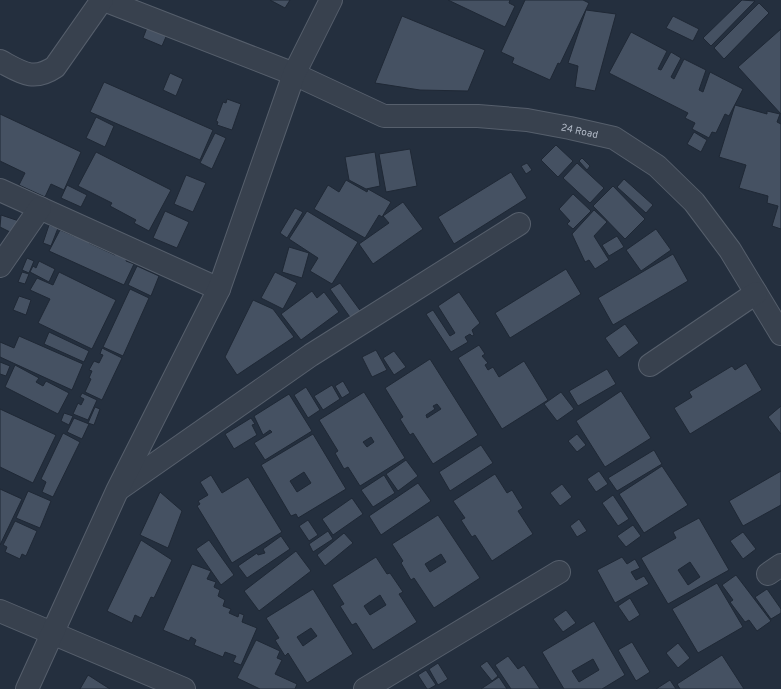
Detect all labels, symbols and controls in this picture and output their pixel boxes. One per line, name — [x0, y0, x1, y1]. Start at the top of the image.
street label: 24 Road — [560, 121, 599, 142]

